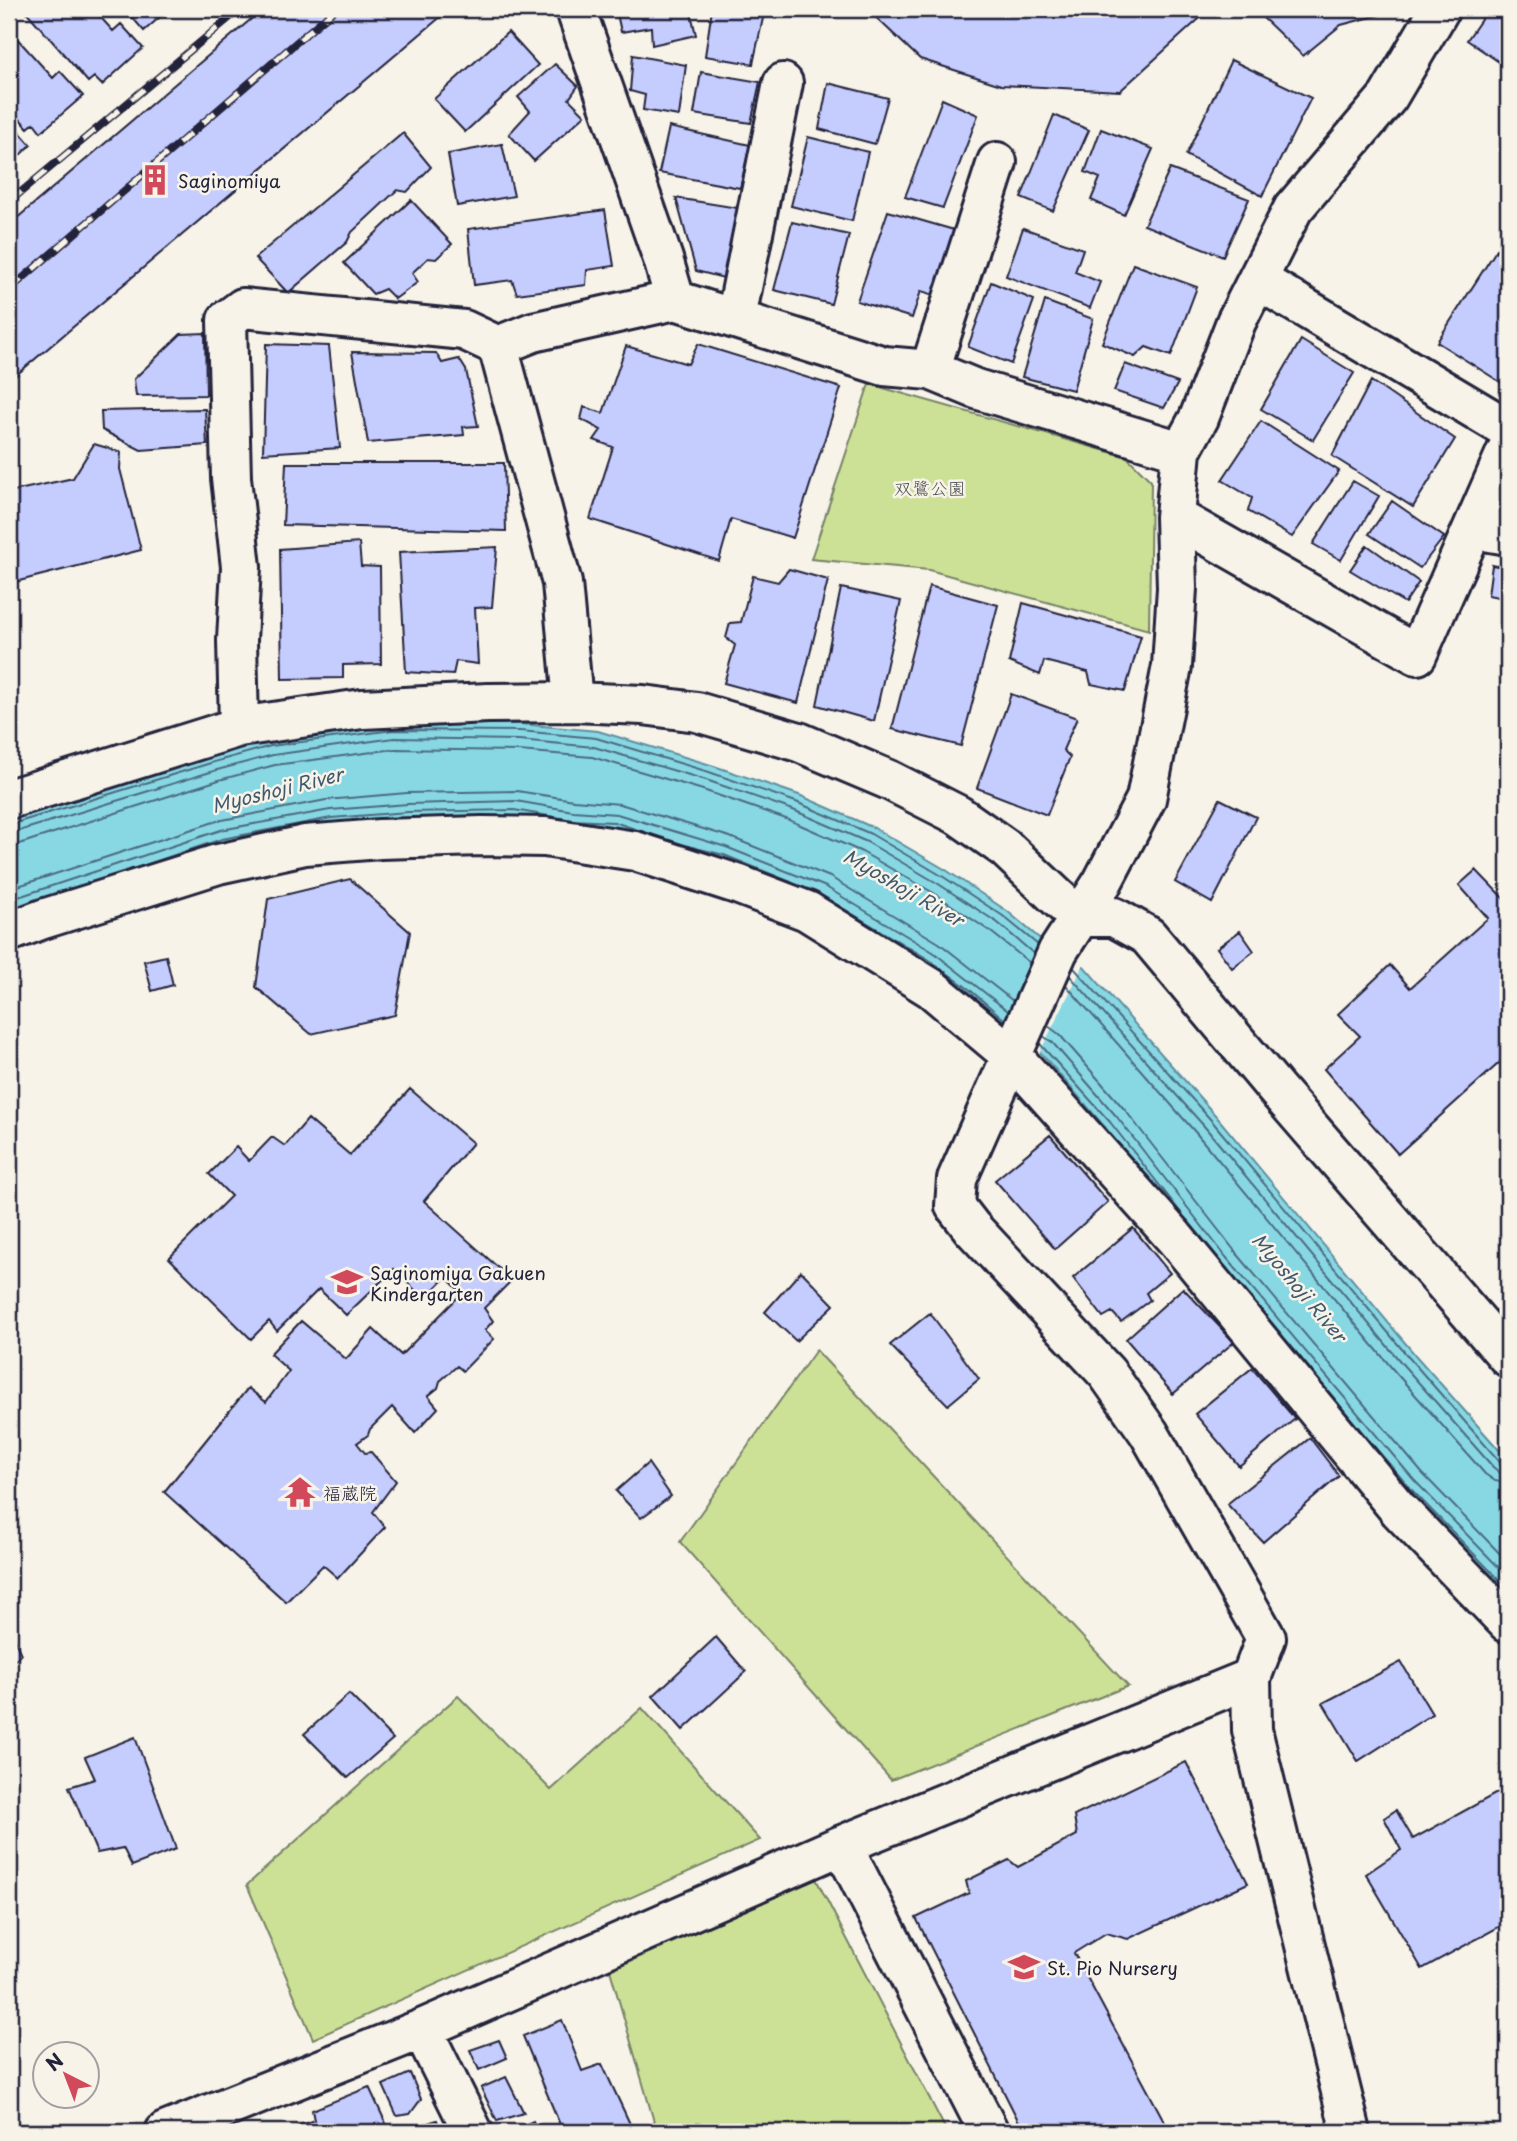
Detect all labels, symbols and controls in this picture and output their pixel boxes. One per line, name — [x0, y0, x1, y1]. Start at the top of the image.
building icon: Saginomiya — [138, 163, 172, 197]
place label: Saginomiya — [178, 167, 281, 194]
park label: 双鷺公園 — [894, 474, 966, 501]
water label: Myoshoji River — [208, 759, 348, 819]
water label: Myoshoji River — [839, 841, 971, 934]
water label: Myoshoji River — [1246, 1226, 1355, 1349]
place label: Saginomiya Gakuen Kindergarten — [370, 1259, 546, 1307]
school or university icon: Saginomiya Gakuen Kindergarten — [330, 1265, 364, 1299]
temple icon: 福蔵院 — [283, 1475, 317, 1509]
place label: 福蔵院 — [323, 1479, 377, 1506]
school or university icon: St. Pio Nursery — [1007, 1950, 1041, 1984]
place label: St. Pio Nursery — [1047, 1954, 1178, 1981]
north arrow — [32, 2039, 102, 2110]
text: N — [39, 2046, 69, 2077]

